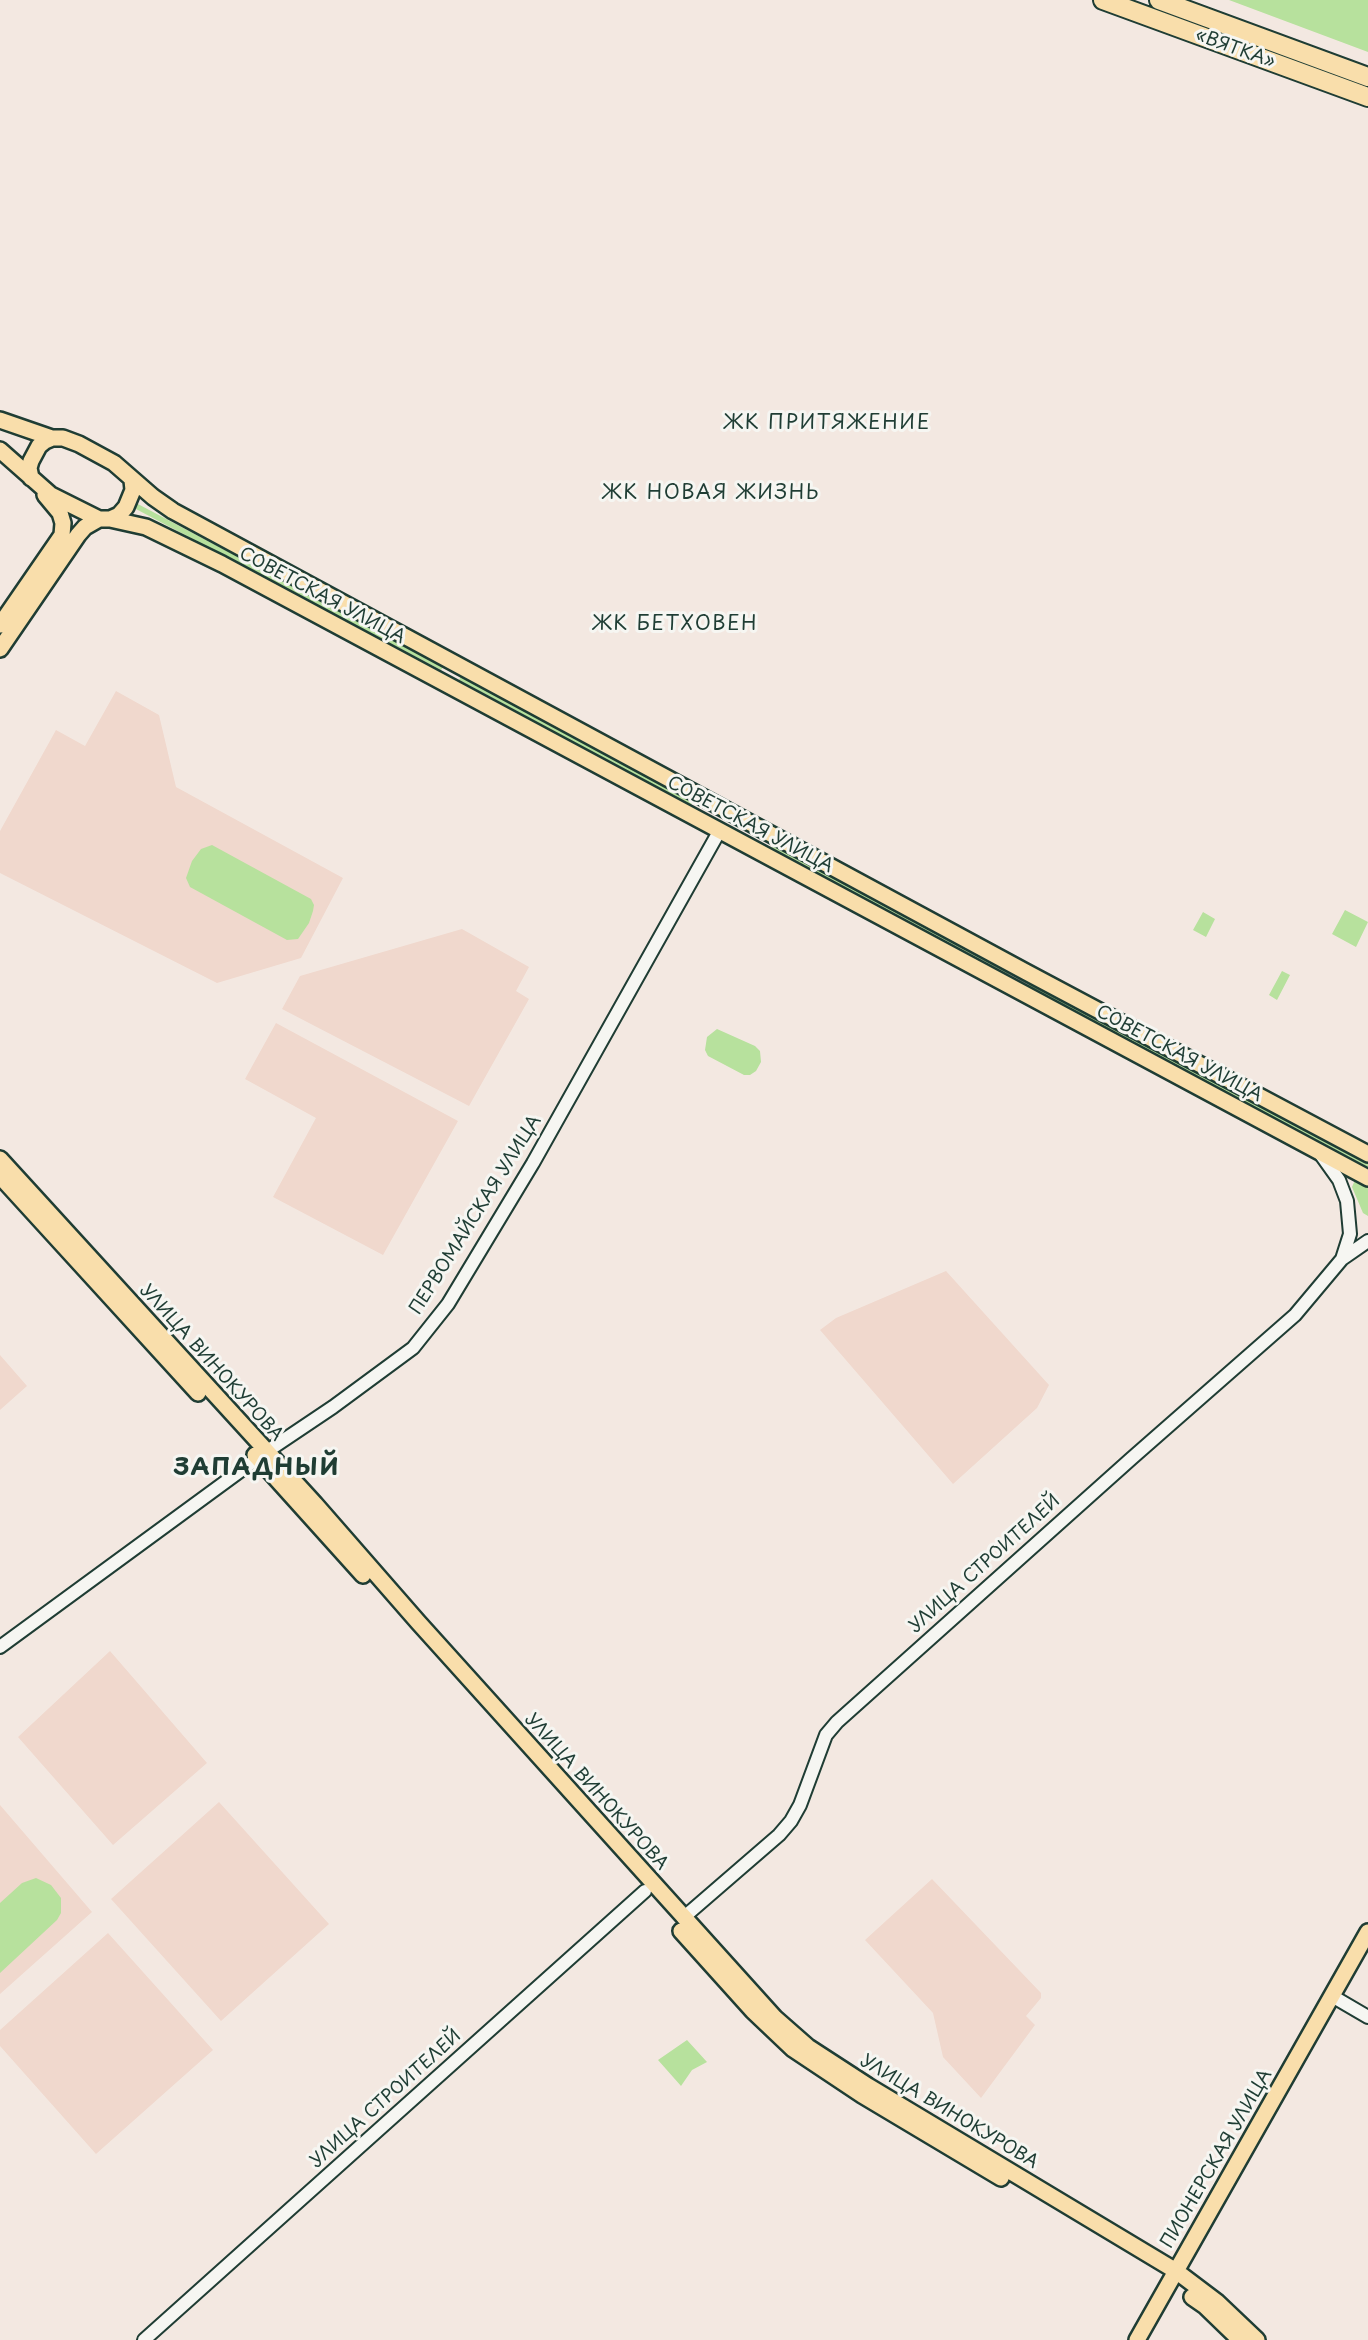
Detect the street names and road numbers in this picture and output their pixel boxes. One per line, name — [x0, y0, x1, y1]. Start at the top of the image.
street label: «ВЯТКА» — [1192, 25, 1278, 73]
street label: СОВЕТСКАЯ УЛИЦА — [235, 543, 409, 649]
street label: СОВЕТСКАЯ УЛИЦА — [663, 772, 837, 878]
street label: СОВЕТСКАЯ УЛИЦА — [1092, 1001, 1266, 1107]
street label: ПЕРВОМАЙСКАЯ УЛИЦА — [406, 1111, 546, 1319]
street label: УЛИЦА ВИНОКУРОВА — [135, 1280, 287, 1446]
street label: УЛИЦА СТРОИТЕЛЕЙ — [905, 1490, 1065, 1638]
street label: УЛИЦА ВИНОКУРОВА — [520, 1709, 672, 1875]
street label: УЛИЦА СТРОИТЕЛЕЙ — [306, 2025, 466, 2173]
street label: УЛИЦА ВИНОКУРОВА — [856, 2050, 1042, 2174]
street label: ПИОНЕРСКАЯ УЛИЦА — [1157, 2066, 1277, 2252]

